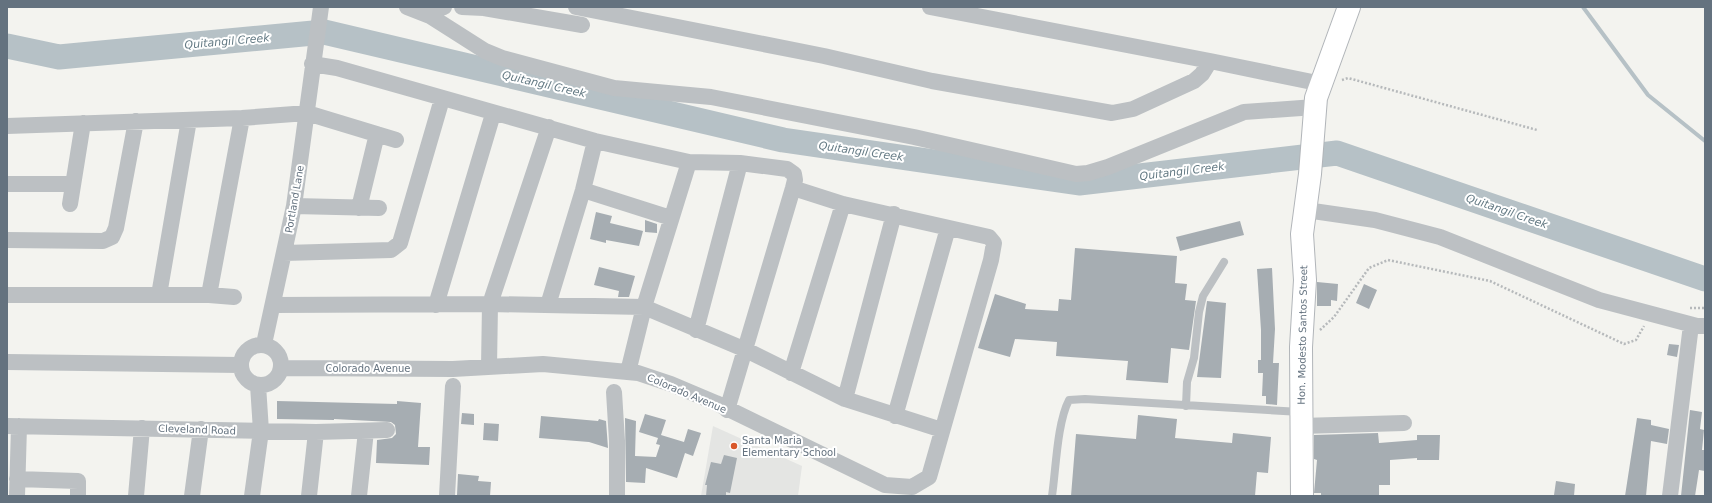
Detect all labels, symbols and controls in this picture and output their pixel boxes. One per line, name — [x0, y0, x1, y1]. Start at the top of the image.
water label: Quitangil Creek — [184, 31, 271, 52]
water label: Quitangil Creek — [501, 69, 588, 101]
water label: Quitangil Creek — [818, 139, 905, 164]
water label: Quitangil Creek — [1139, 160, 1226, 183]
street label: Portland Lane — [283, 164, 306, 234]
water label: Quitangil Creek — [1464, 191, 1550, 232]
street label: Hon. Modesto Santos Street — [1296, 265, 1309, 405]
street label: Colorado Avenue — [325, 363, 411, 374]
street label: Colorado Avenue — [646, 372, 728, 415]
street label: Cleveland Road — [158, 423, 236, 436]
place label: Santa Maria Elementary School — [742, 435, 836, 458]
marker: Santa Maria Elementary School — [729, 441, 739, 451]

